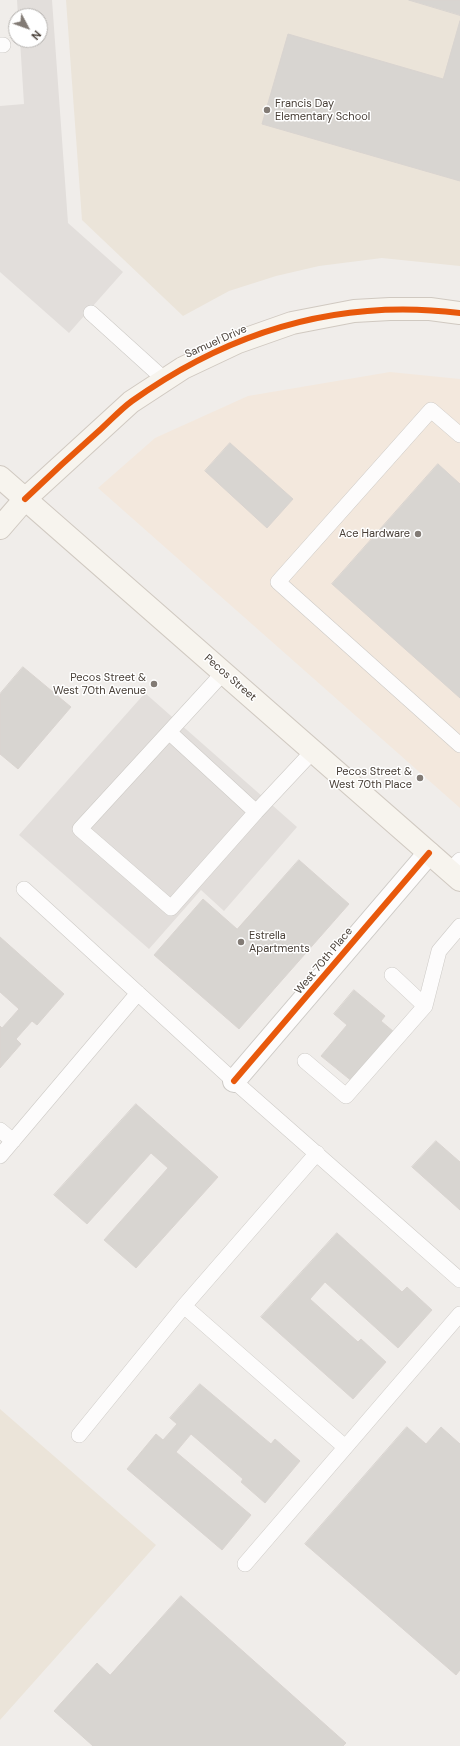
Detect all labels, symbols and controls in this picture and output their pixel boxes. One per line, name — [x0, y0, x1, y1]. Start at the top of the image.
north arrow — [8, 8, 48, 48]
text: N — [28, 28, 44, 43]
place label: Francis Day Elementary School — [275, 97, 370, 123]
marker: Francis Day Elementary School — [262, 105, 272, 115]
street label: Samuel Drive — [183, 323, 249, 361]
place label: Ace Hardware — [339, 527, 410, 541]
marker: Ace Hardware — [413, 529, 423, 539]
street label: Pecos Street — [201, 652, 259, 704]
place label: Pecos Street & West 70th Avenue — [53, 671, 146, 697]
marker: Pecos Street & West 70th Avenue — [149, 679, 159, 689]
place label: Pecos Street & West 70th Place — [329, 765, 412, 791]
marker: Pecos Street & West 70th Place — [415, 773, 425, 783]
street label: West 70th Place — [292, 925, 356, 997]
place label: Estrella Apartments — [249, 929, 310, 955]
marker: Estrella Apartments — [236, 937, 246, 947]

